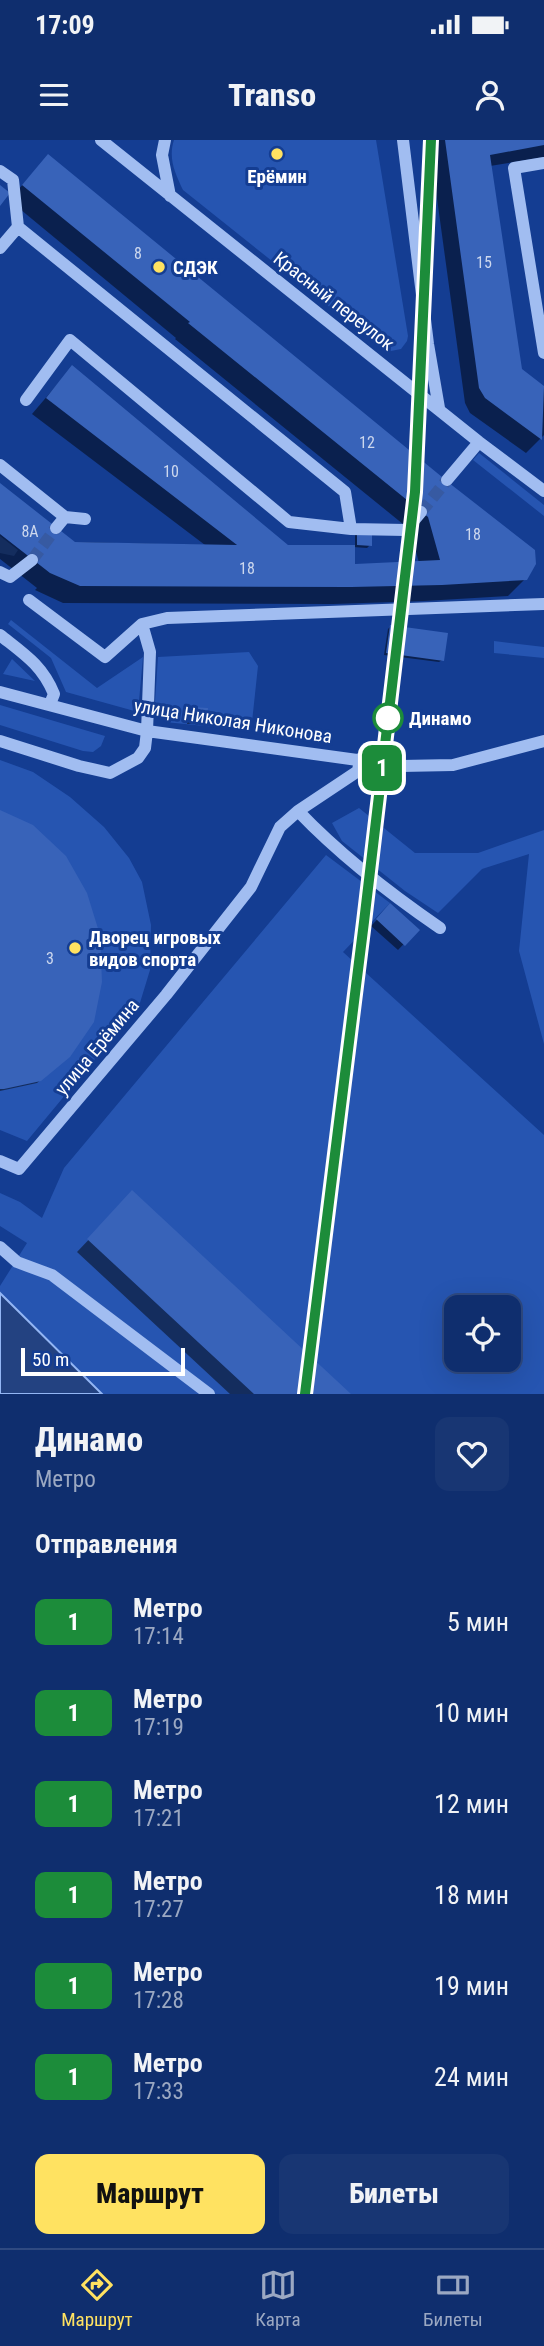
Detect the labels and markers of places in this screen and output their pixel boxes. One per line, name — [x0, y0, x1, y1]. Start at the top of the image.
marker: Ерёмин — [269, 146, 285, 162]
place label: Ерёмин — [247, 165, 307, 188]
place label: СДЭК — [173, 256, 218, 279]
marker: СДЭК — [151, 259, 167, 275]
marker: Динамо — [373, 703, 403, 733]
place label: Динамо — [409, 707, 471, 730]
place label: Дворец игровых видов спорта — [89, 926, 221, 971]
marker: Дворец игровых видов спорта — [67, 940, 83, 956]

